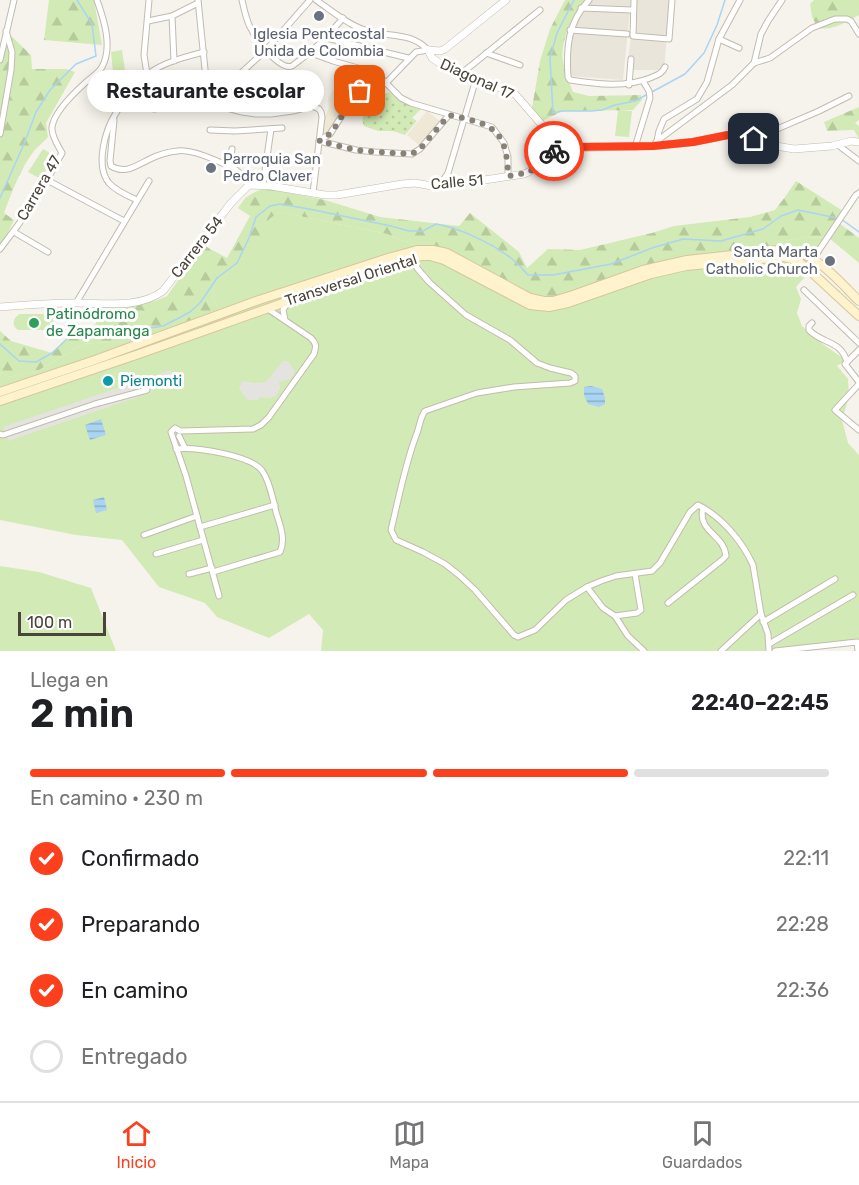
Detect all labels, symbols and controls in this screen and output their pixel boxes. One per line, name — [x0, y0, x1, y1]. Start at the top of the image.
marker: Iglesia Pentecostal Unida de Colombia — [312, 9, 326, 23]
place label: Iglesia Pentecostal Unida de Colombia — [253, 25, 385, 60]
street label: Diagonal 17 — [437, 55, 517, 103]
pin — [334, 65, 385, 116]
callout: Restaurante escolar — [87, 70, 324, 112]
icon: bag — [343, 74, 376, 107]
text: Restaurante escolar — [106, 79, 305, 103]
pin — [728, 113, 779, 164]
courier — [524, 121, 584, 181]
icon: home — [737, 122, 770, 155]
icon: bike — [538, 135, 571, 168]
place label: Parroquia San Pedro Claver — [223, 150, 321, 185]
street label: Carrera 47 — [13, 152, 65, 224]
marker: Parroquia San Pedro Claver — [204, 161, 218, 175]
street label: Calle 51 — [430, 171, 484, 193]
street label: Carrera 54 — [167, 212, 227, 282]
place label: Santa Marta Catholic Church — [706, 243, 818, 278]
street label: Transversal Oriental — [283, 250, 419, 310]
marker: Santa Marta Catholic Church — [823, 254, 837, 268]
place label: Patinódromo de Zapamanga — [46, 305, 149, 340]
marker: Patinódromo de Zapamanga — [27, 316, 41, 330]
place label: Piemonti — [120, 372, 182, 390]
marker: Piemonti — [101, 374, 115, 388]
scale bar — [18, 609, 106, 636]
text: 100 m — [27, 613, 72, 632]
text: Llega en — [30, 668, 109, 692]
text: 22:40–22:45 — [691, 689, 829, 716]
text: 2 min — [30, 691, 134, 737]
text: En camino · 230 m — [30, 786, 203, 810]
icon: check — [30, 842, 63, 875]
text: Confirmado — [81, 845, 199, 872]
text: 22:11 — [783, 846, 829, 870]
icon: check — [30, 908, 63, 941]
text: Preparando — [81, 911, 200, 938]
text: 22:28 — [776, 912, 829, 936]
icon: check — [30, 974, 63, 1007]
text: En camino — [81, 977, 188, 1004]
text: 22:36 — [776, 978, 829, 1002]
text: Entregado — [81, 1043, 188, 1070]
tab: Inicio — [116, 1117, 156, 1172]
tab: Mapa — [389, 1117, 429, 1172]
tab: Guardados — [662, 1117, 743, 1172]

